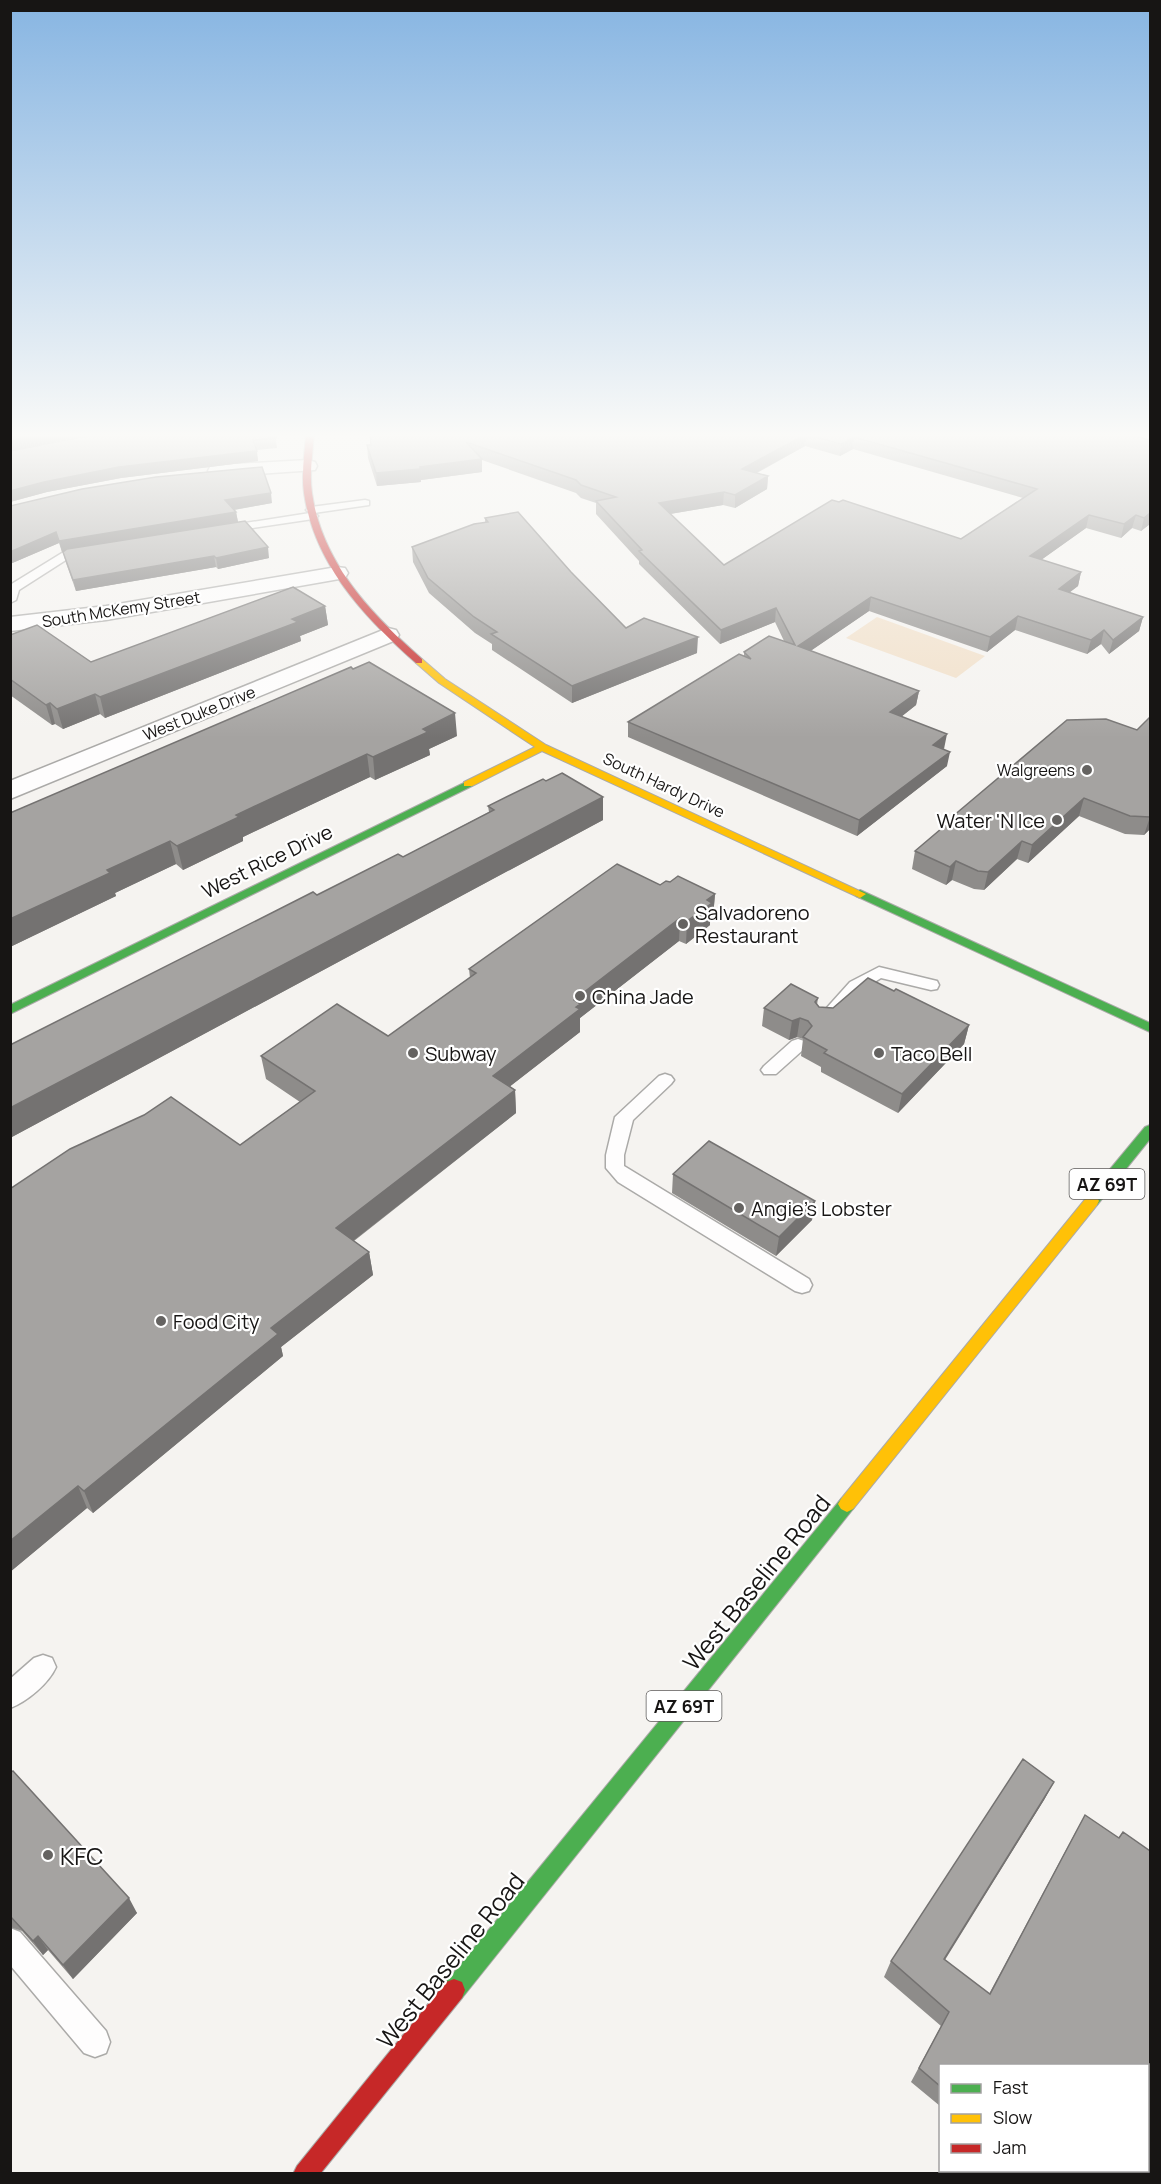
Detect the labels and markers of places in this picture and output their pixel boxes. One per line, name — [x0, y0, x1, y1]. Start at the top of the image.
place label: Walgreens — [997, 759, 1075, 781]
marker: Walgreens — [1080, 763, 1094, 777]
place label: Water 'N Ice — [936, 807, 1045, 834]
marker: Water 'N Ice — [1050, 813, 1064, 827]
place label: Salvadoreno Restaurant — [695, 899, 810, 949]
marker: Salvadoreno Restaurant — [676, 917, 690, 931]
place label: China Jade — [592, 983, 694, 1010]
marker: China Jade — [573, 989, 587, 1003]
place label: Subway — [425, 1040, 497, 1067]
place label: Taco Bell — [891, 1040, 973, 1067]
marker: Subway — [406, 1046, 420, 1060]
marker: Taco Bell — [872, 1046, 886, 1060]
place label: Angie's Lobster — [751, 1195, 892, 1222]
marker: Angie's Lobster — [732, 1201, 746, 1215]
place label: Food City — [173, 1308, 260, 1335]
marker: Food City — [154, 1314, 168, 1328]
place label: KFC — [60, 1839, 104, 1872]
marker: KFC — [41, 1848, 55, 1862]

